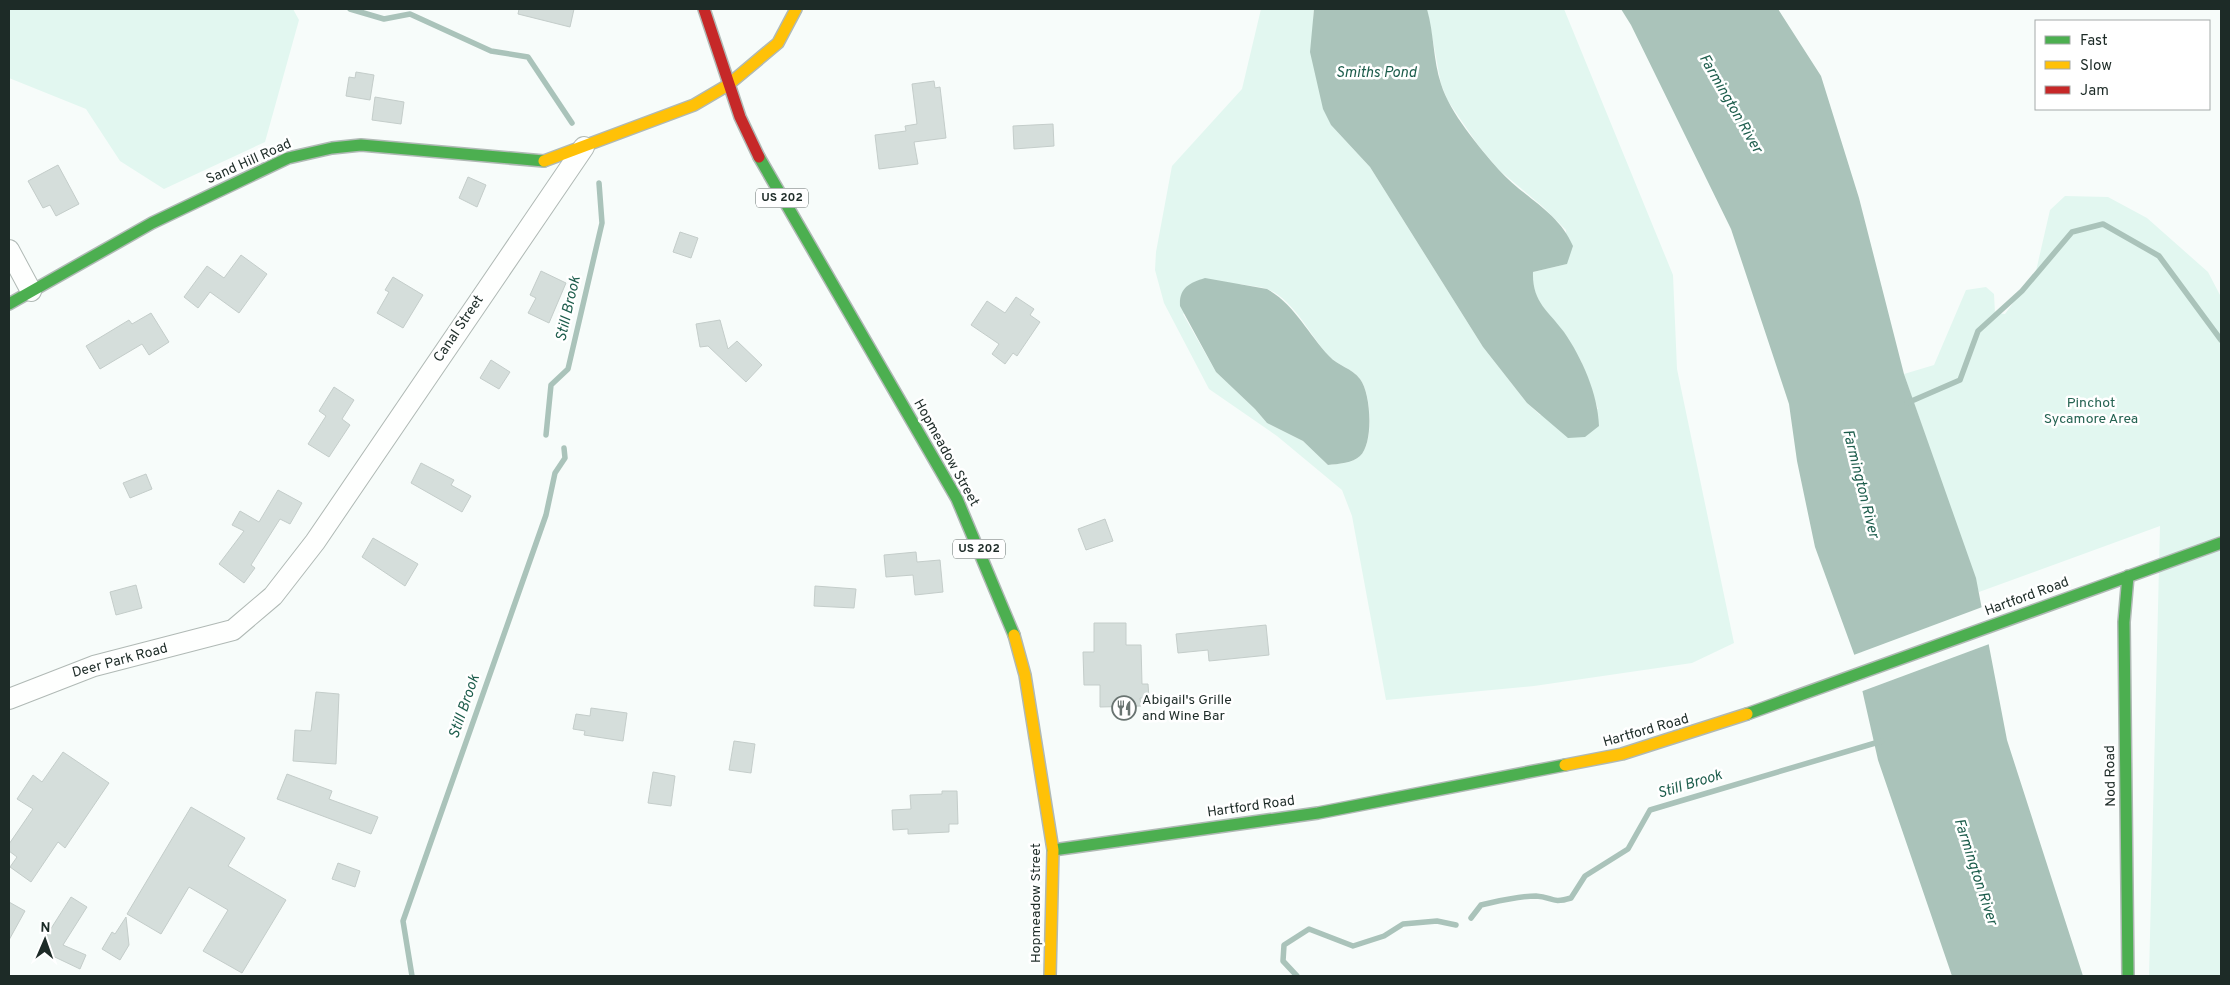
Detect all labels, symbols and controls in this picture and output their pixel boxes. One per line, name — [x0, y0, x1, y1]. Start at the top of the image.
legend — [2035, 20, 2210, 110]
text: Fast — [2080, 32, 2108, 51]
water label: Farmington River — [1694, 51, 1767, 158]
text: Slow — [2080, 57, 2112, 76]
water label: Smiths Pond — [1336, 64, 1417, 83]
text: Jam — [2080, 82, 2109, 101]
street label: Sand Hill Road — [204, 136, 294, 188]
road number: US 202 — [756, 188, 808, 208]
water label: Still Brook — [552, 274, 586, 344]
street label: Canal Street — [430, 292, 488, 366]
park label: Pinchot Sycamore Area — [2044, 395, 2138, 428]
street label: Hopmeadow Street — [909, 396, 983, 510]
water label: Farmington River — [1837, 428, 1883, 542]
road number: US 202 — [953, 540, 1005, 558]
street label: Hartford Road — [1983, 574, 2071, 620]
street label: Deer Park Road — [70, 640, 170, 682]
water label: Still Brook — [445, 672, 485, 742]
place label: Abigail's Grille and Wine Bar — [1142, 692, 1232, 725]
restaurant icon: Abigail's Grille and Wine Bar — [1111, 695, 1137, 721]
street label: Hartford Road — [1601, 711, 1691, 751]
street label: Nod Road — [2102, 745, 2120, 807]
water label: Still Brook — [1655, 766, 1725, 804]
street label: Hartford Road — [1206, 792, 1296, 822]
water label: Farmington River — [1949, 816, 2002, 929]
street label: Hopmeadow Street — [1028, 843, 1045, 963]
north arrow — [20, 915, 70, 965]
text: N — [40, 920, 51, 937]

